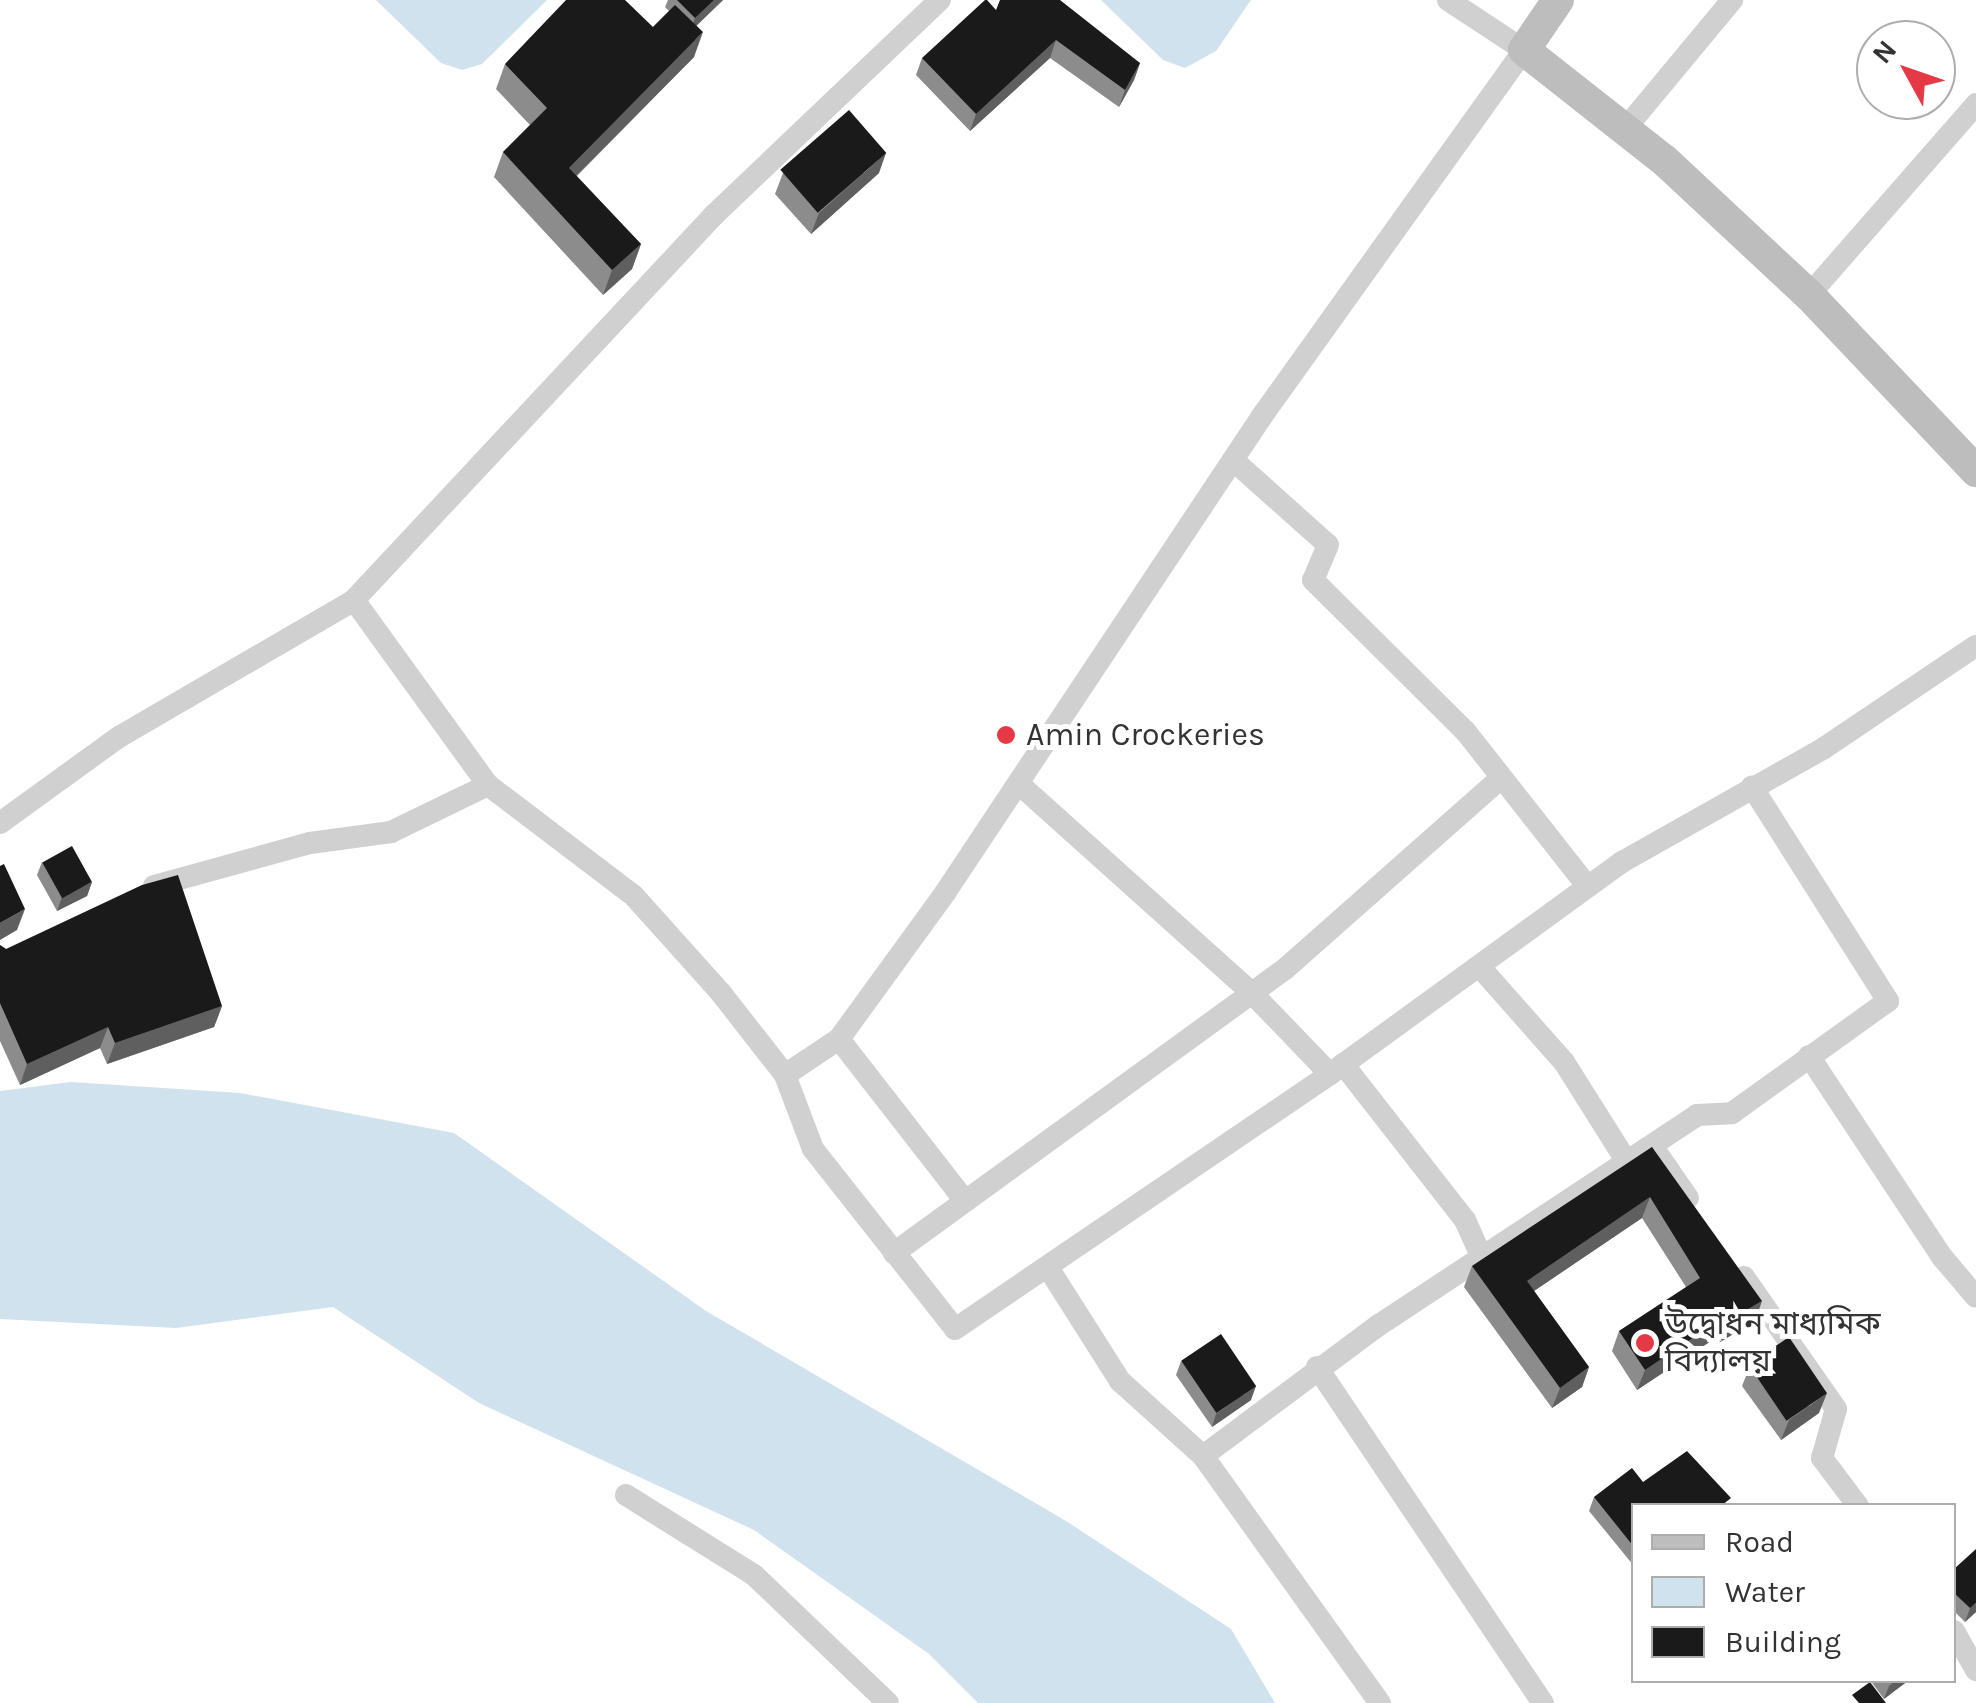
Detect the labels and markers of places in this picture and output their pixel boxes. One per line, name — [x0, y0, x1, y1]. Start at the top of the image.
place label: Amin Crockeries — [1026, 716, 1265, 754]
marker: Amin Crockeries — [995, 724, 1017, 746]
place label: উদ্বোধন মাধ্যমিক বিদ্যালয় — [1665, 1306, 1881, 1381]
marker: উদ্বোধন মাধ্যমিক বিদ্যালয় — [1634, 1332, 1656, 1354]

